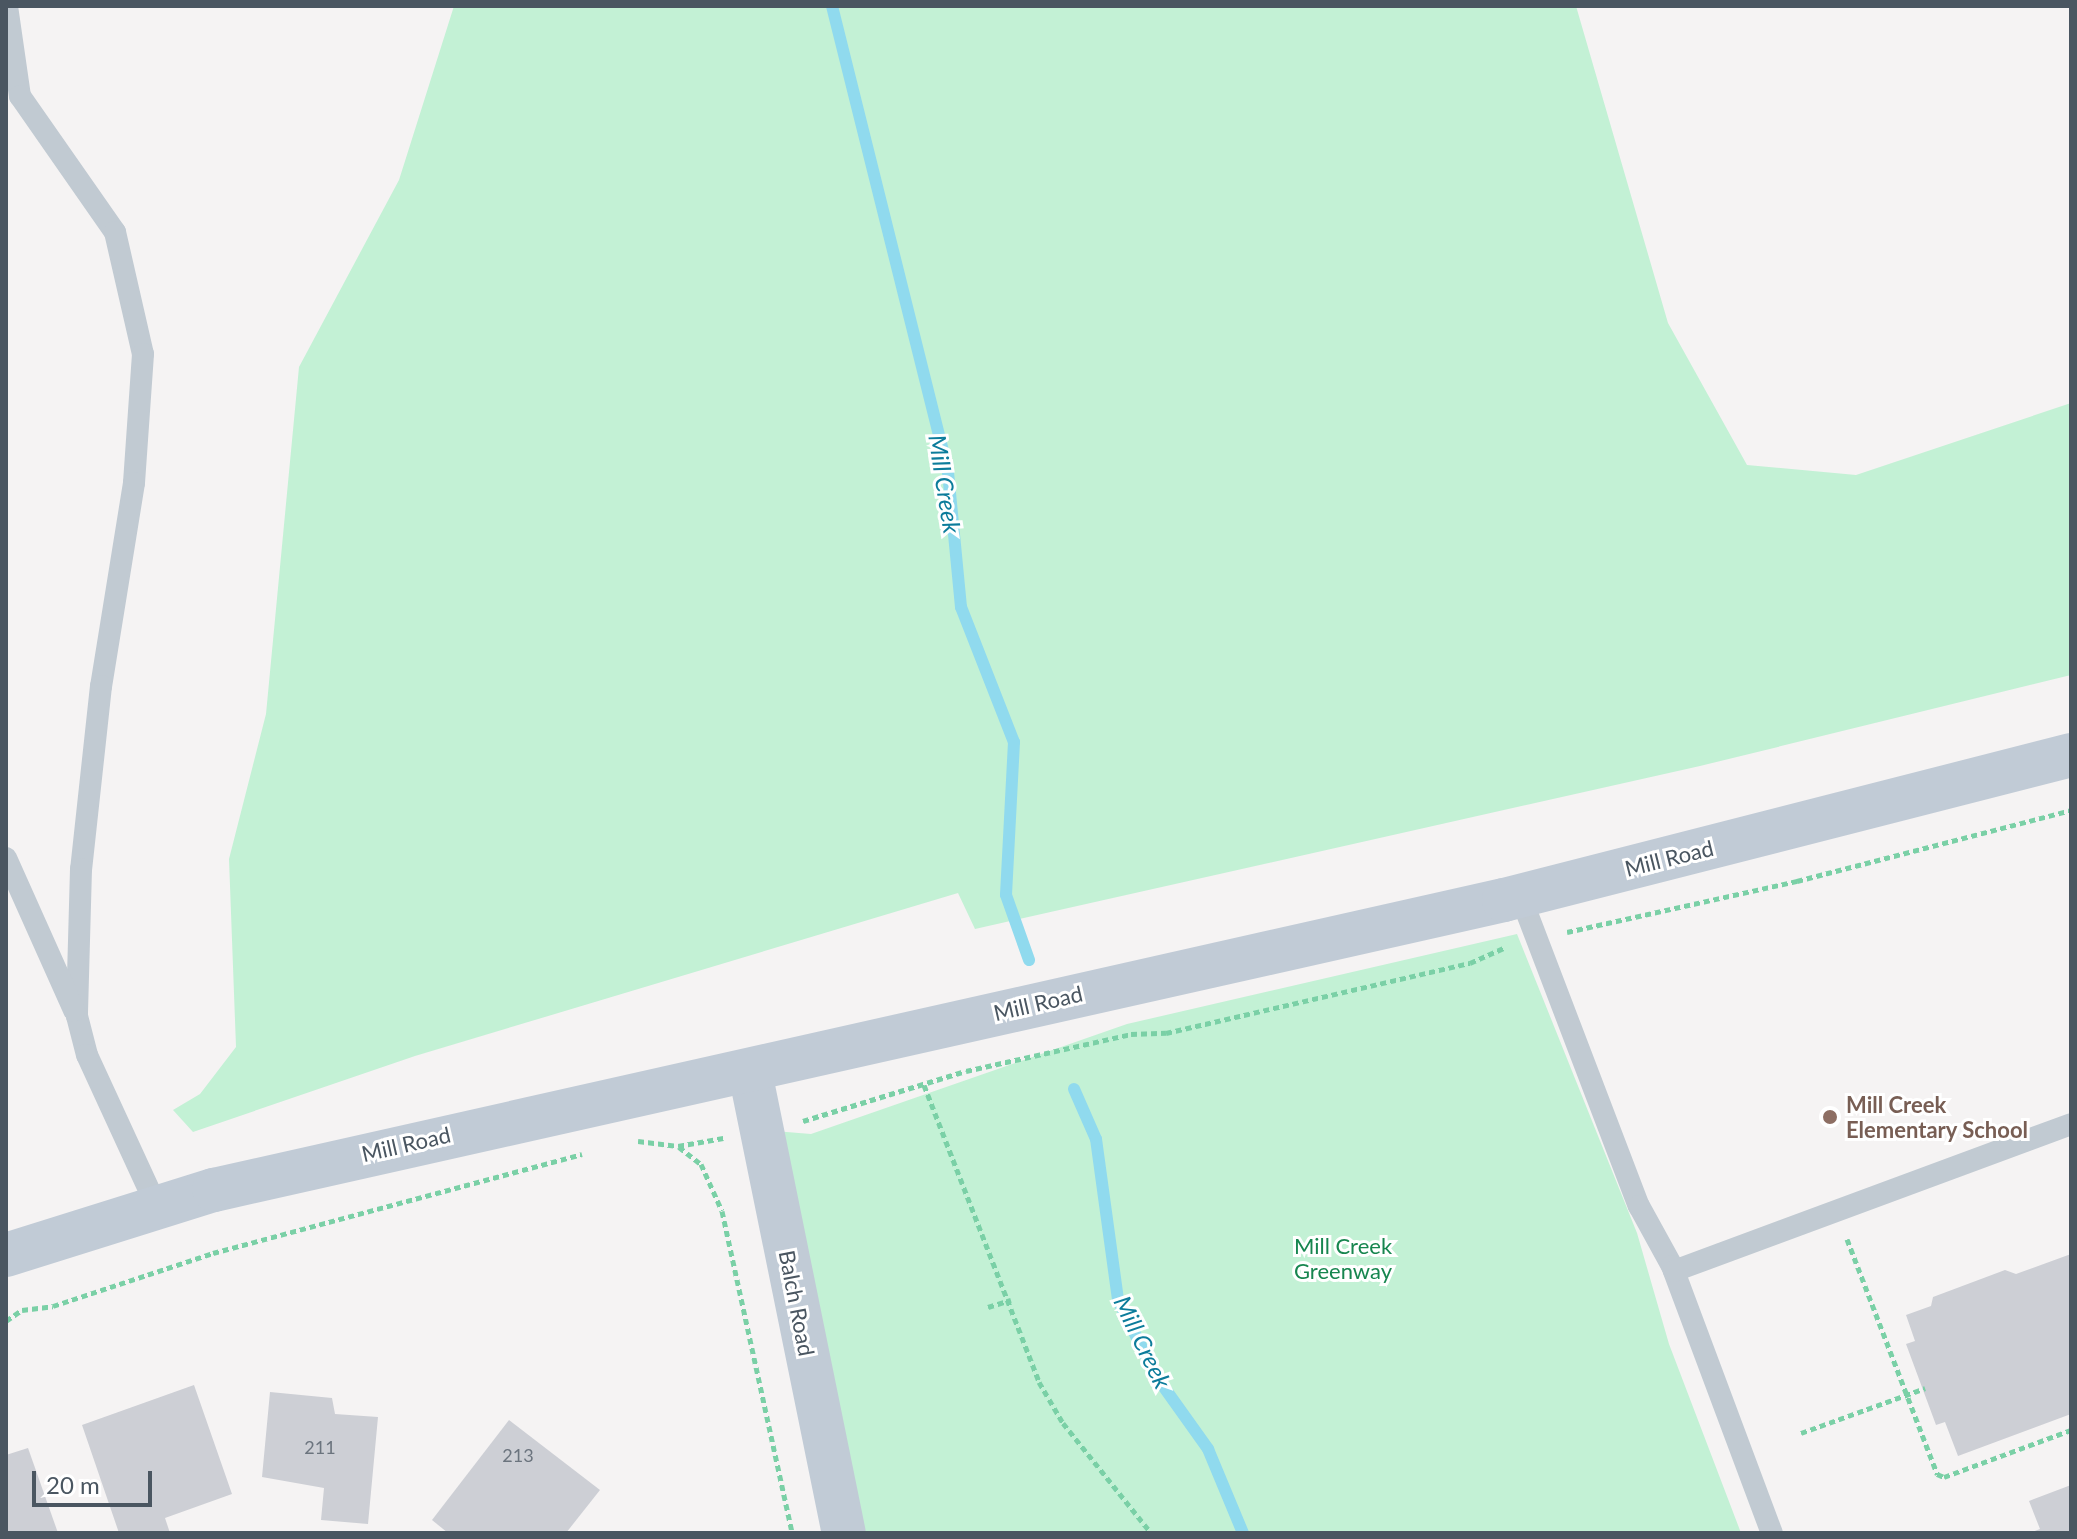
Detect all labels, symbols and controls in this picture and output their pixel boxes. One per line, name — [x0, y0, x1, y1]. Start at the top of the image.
water label: Mill Creek — [923, 433, 967, 535]
street label: Mill Road — [1622, 834, 1716, 882]
street label: Mill Road — [991, 980, 1085, 1026]
place label: Mill Creek Elementary School — [1846, 1091, 2029, 1142]
marker: Mill Creek Elementary School — [1821, 1108, 1839, 1126]
street label: Mill Road — [359, 1121, 453, 1167]
park label: Mill Creek Greenway — [1294, 1232, 1392, 1284]
street label: Balch Road — [774, 1248, 820, 1358]
water label: Mill Creek — [1108, 1291, 1178, 1393]
house number: 211 — [304, 1436, 336, 1458]
house number: 213 — [502, 1444, 534, 1466]
scale bar — [36, 1455, 156, 1505]
text: 20 m — [46, 1470, 100, 1499]

